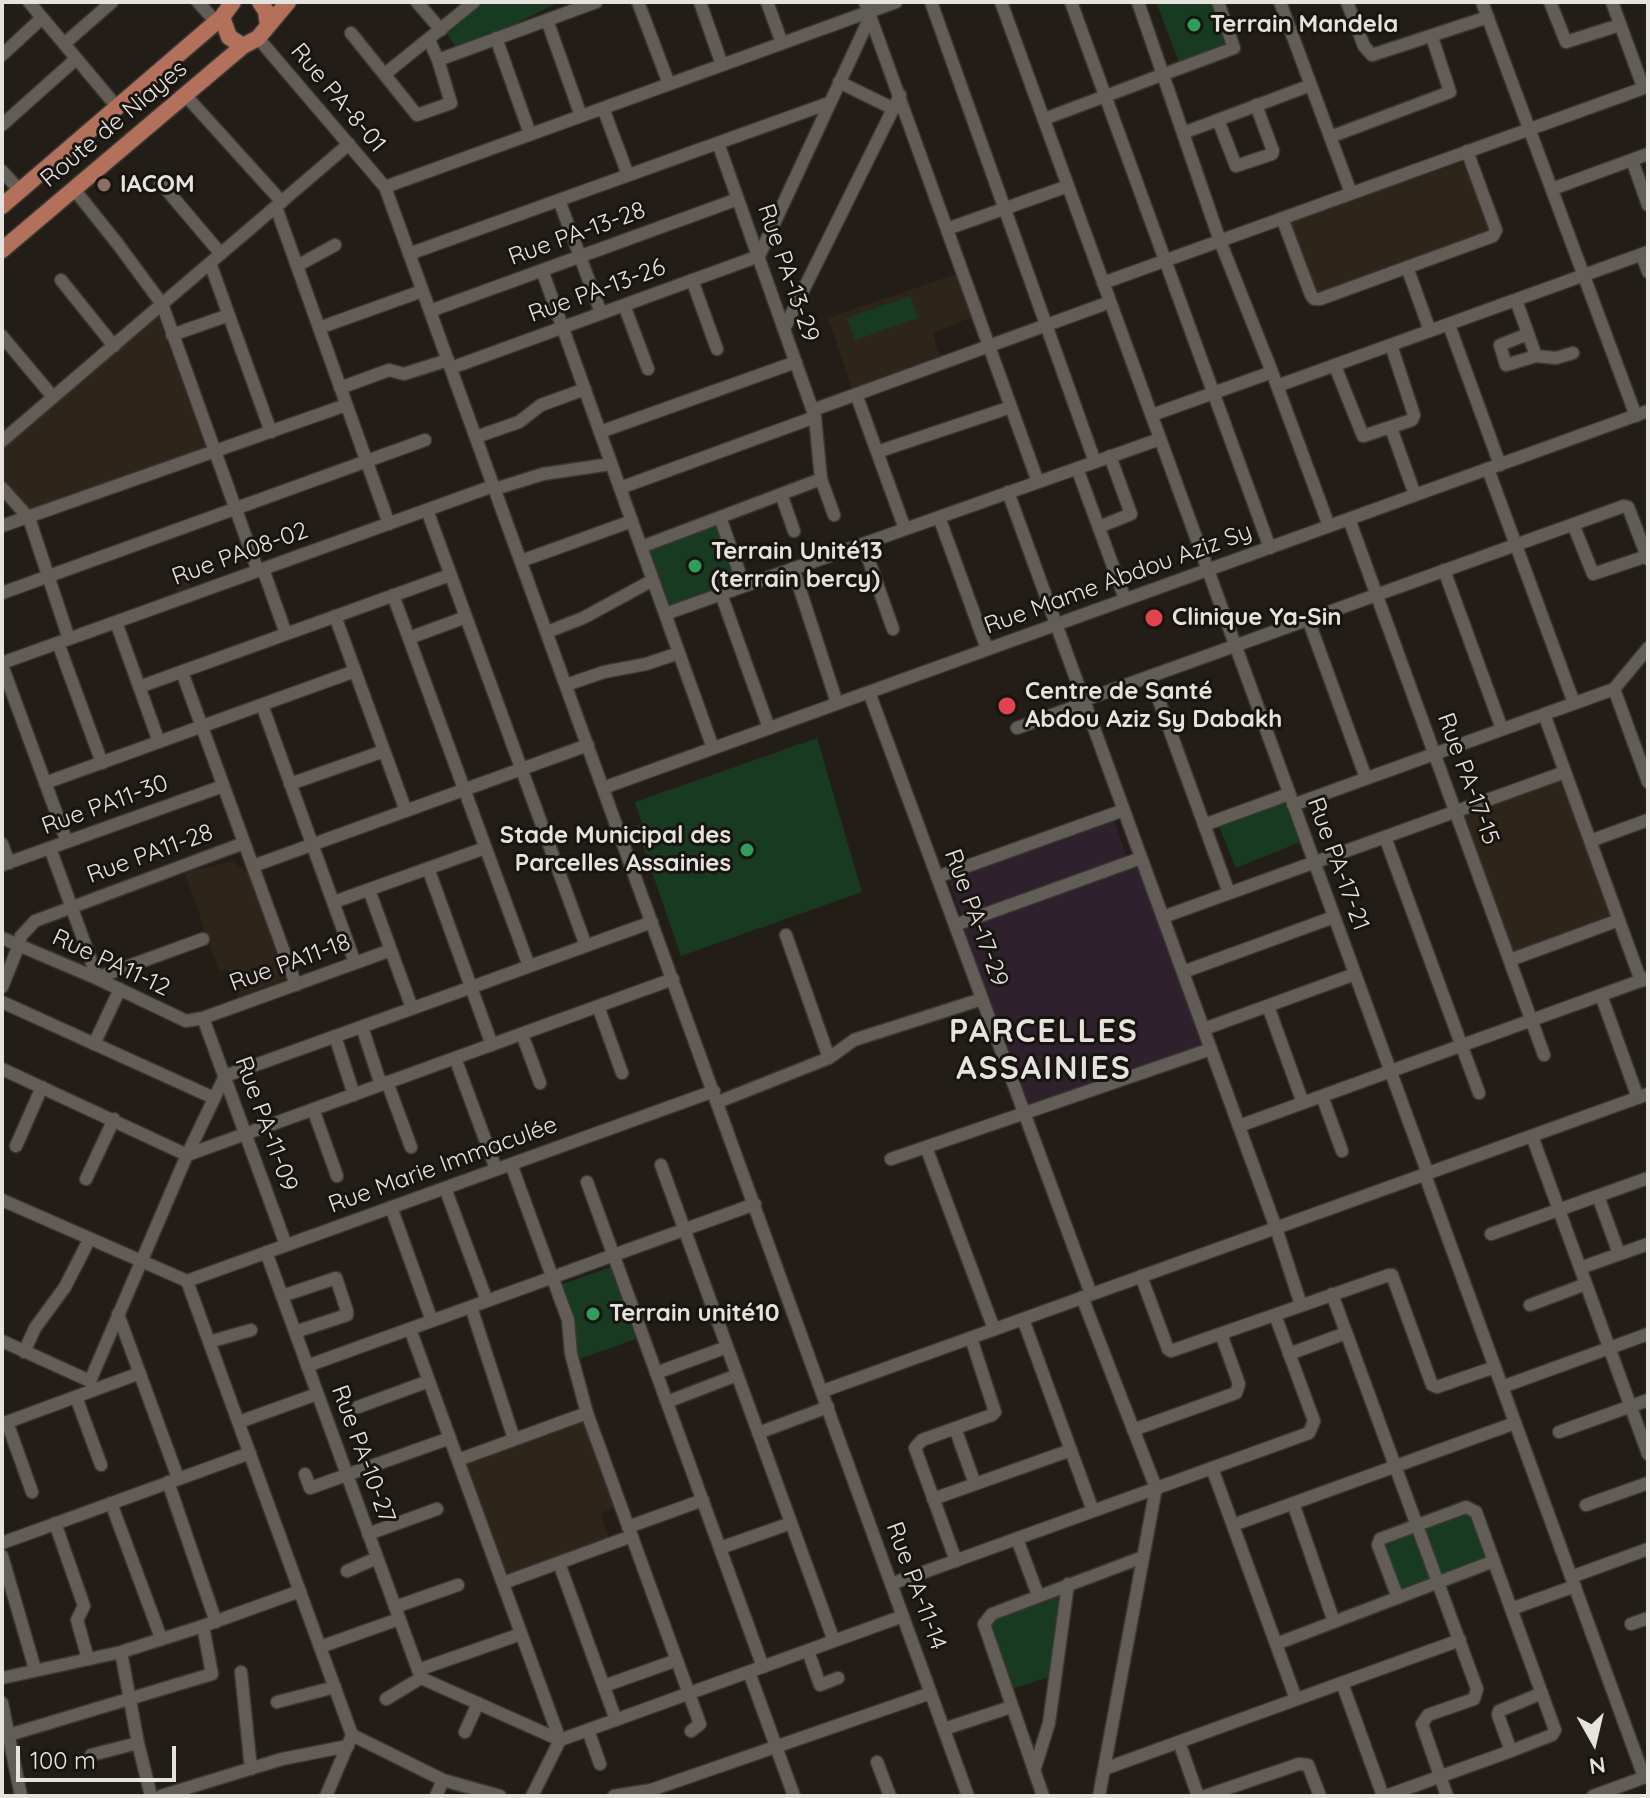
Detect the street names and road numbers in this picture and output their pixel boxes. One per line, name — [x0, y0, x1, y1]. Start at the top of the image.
street label: Rue PA-8-01 — [284, 38, 392, 158]
street label: Route de Niayes — [35, 54, 193, 194]
street label: Rue PA-13-28 — [505, 196, 649, 272]
street label: Rue PA-13-29 — [751, 200, 825, 346]
street label: Rue PA-13-26 — [525, 253, 669, 329]
street label: Rue PA08-02 — [168, 516, 312, 592]
street label: Rue Mame Abdou Aziz Sy — [980, 517, 1256, 641]
street label: Rue PA-17-15 — [1431, 709, 1505, 849]
street label: Rue PA11-30 — [38, 769, 172, 841]
street label: Rue PA-17-21 — [1301, 794, 1375, 934]
street label: Rue PA11-28 — [83, 818, 217, 890]
street label: Rue PA-17-29 — [938, 845, 1014, 991]
street label: Rue PA11-12 — [48, 923, 174, 1003]
street label: Rue PA11-18 — [226, 928, 354, 998]
street label: Rue PA-11-09 — [228, 1053, 304, 1195]
street label: Rue Marie Immaculée — [325, 1110, 561, 1220]
street label: Rue PA-10-27 — [325, 1381, 401, 1527]
street label: Rue PA-11-14 — [880, 1518, 952, 1654]

